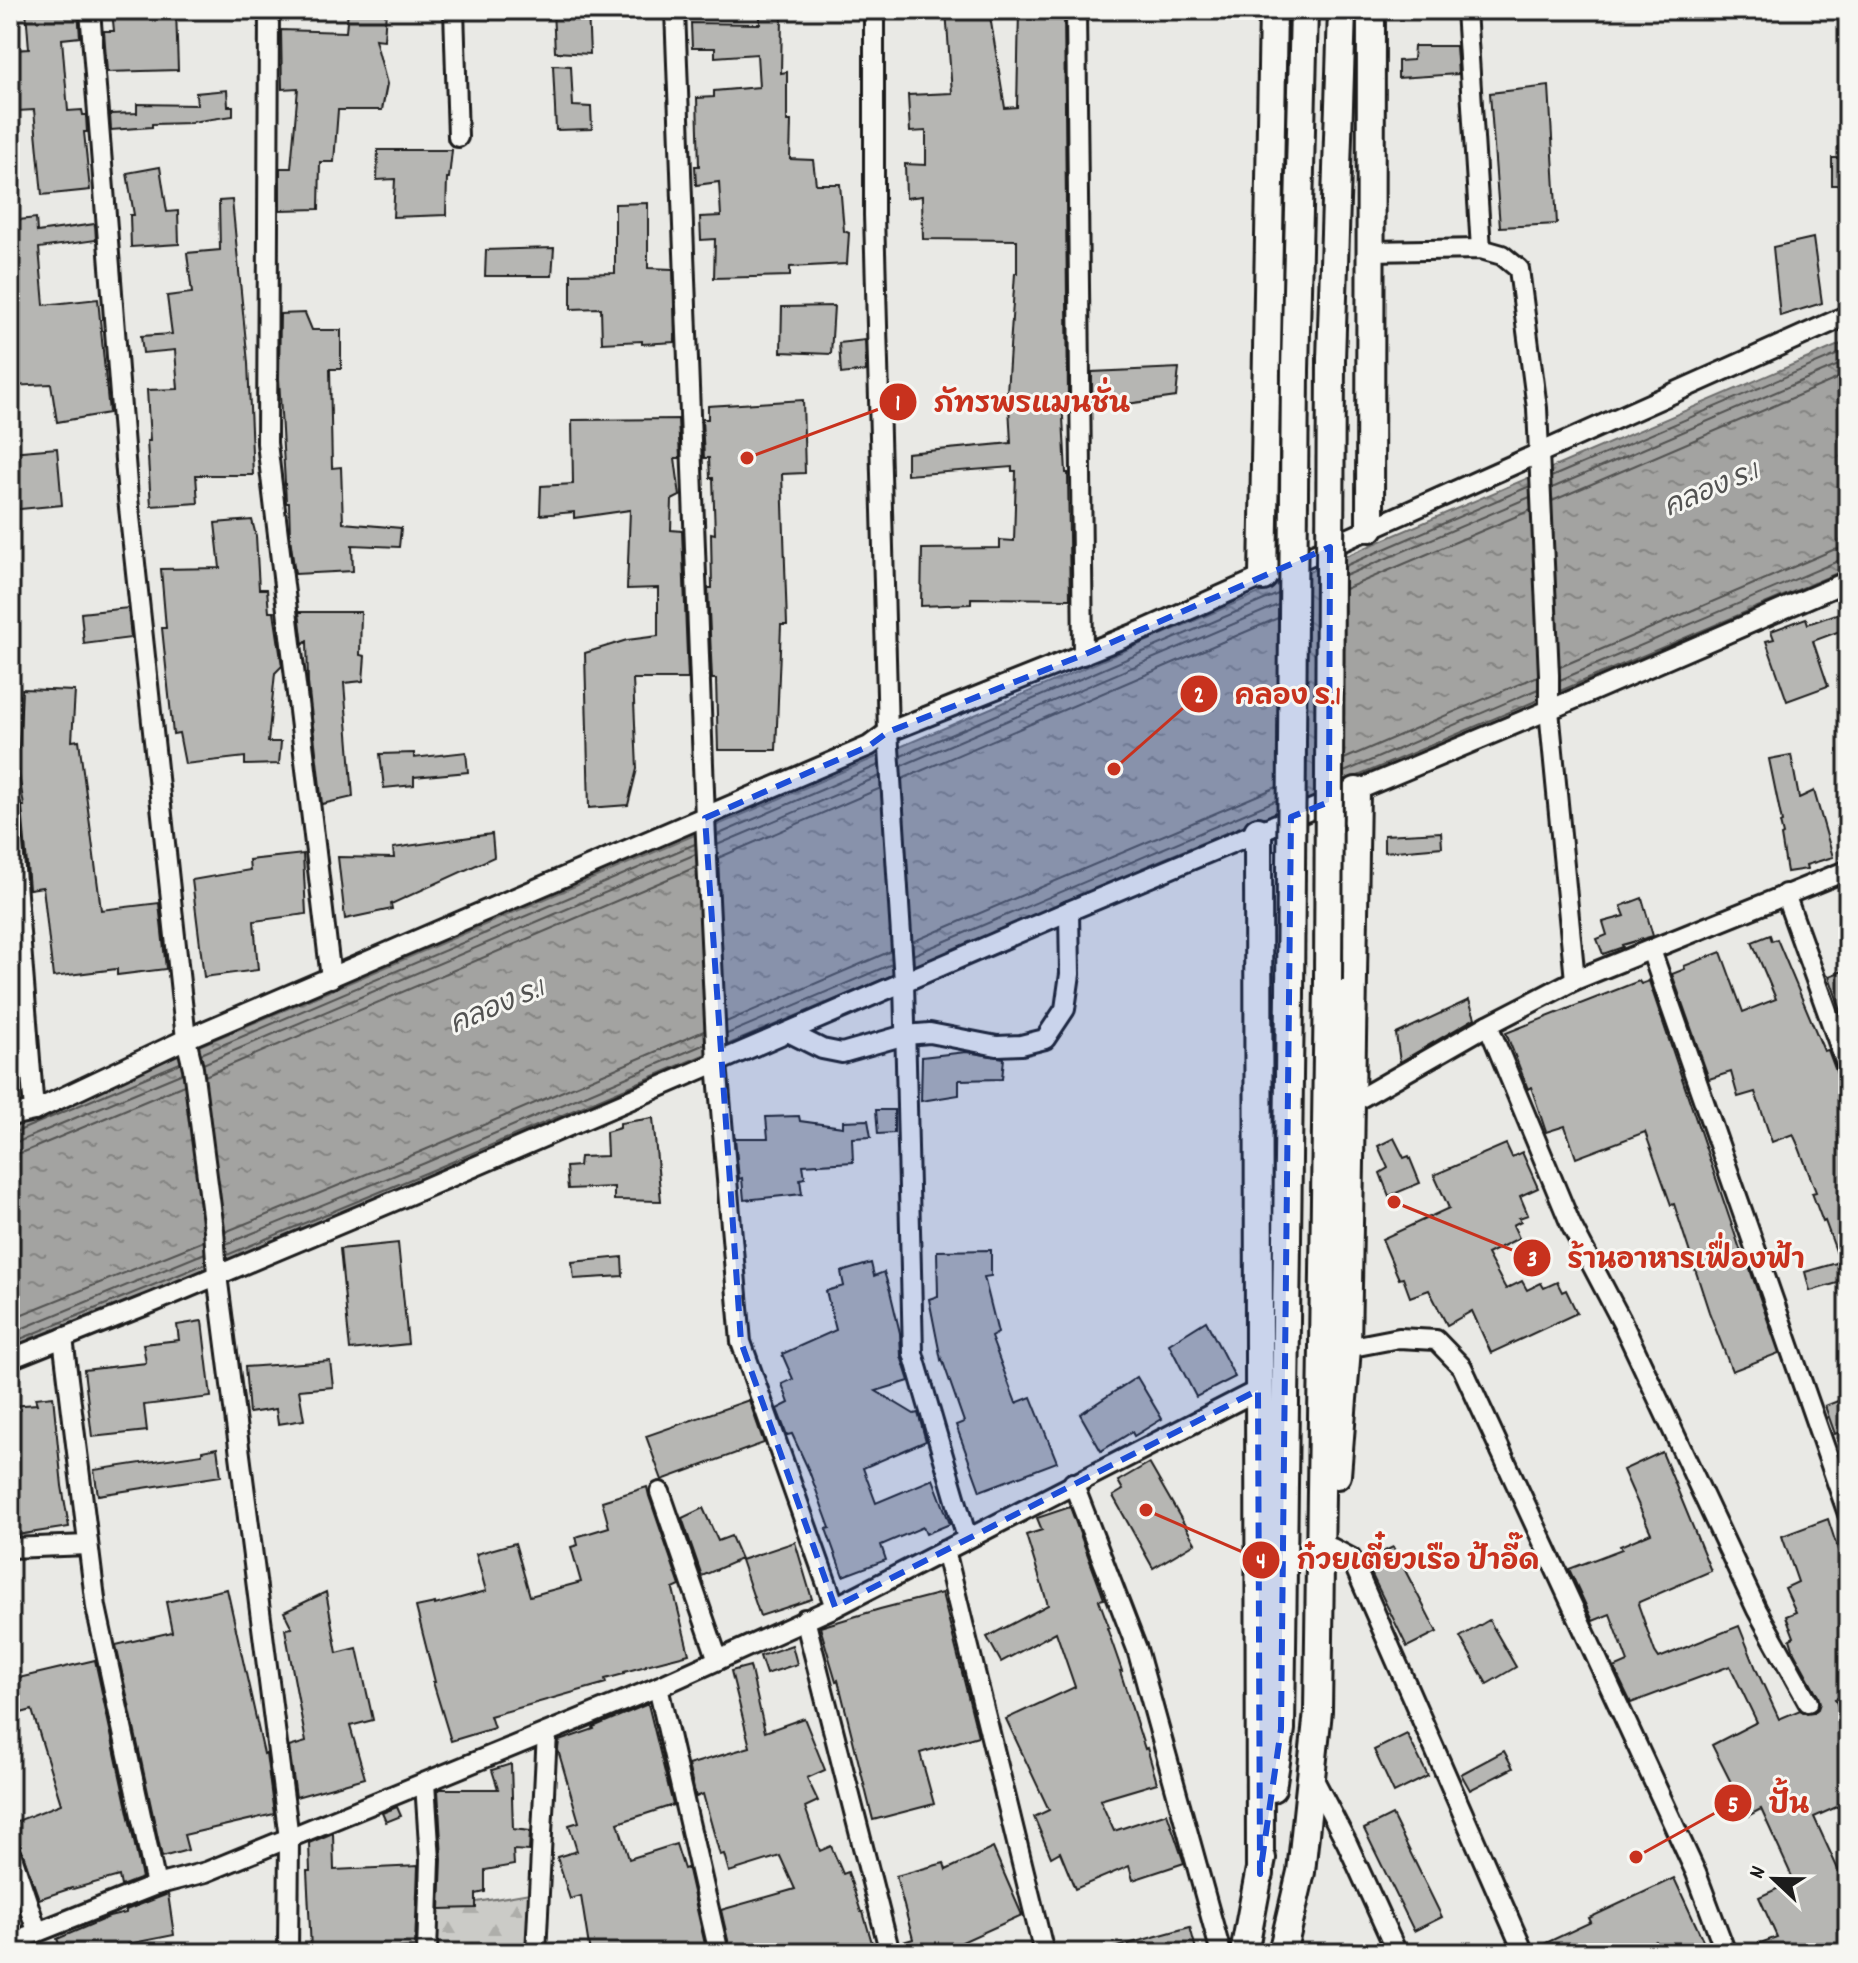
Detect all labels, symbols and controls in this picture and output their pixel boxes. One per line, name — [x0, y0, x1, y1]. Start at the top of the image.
callout: ภัทรพรแมนชั่น — [878, 376, 1146, 428]
text: ภัทรพรแมนชั่น — [934, 377, 1130, 427]
text: 1 — [895, 388, 901, 422]
water label: คลอง ร.1 — [1659, 453, 1768, 530]
callout: คลอง ร.1 — [1179, 668, 1358, 720]
text: คลอง ร.1 — [1235, 679, 1341, 719]
text: 2 — [1194, 680, 1204, 714]
water label: คลอง ร.1 — [445, 970, 554, 1047]
callout: ร้านอาหารเฟื่องฟ้า — [1512, 1232, 1821, 1284]
text: ร้านอาหารเฟื่องฟ้า — [1568, 1232, 1805, 1283]
text: 3 — [1527, 1244, 1537, 1278]
text: ก๋วยเตี๋ยวเรือ ป้าอี๊ด — [1297, 1531, 1539, 1584]
callout: ก๋วยเตี๋ยวเรือ ป้าอี๊ด — [1241, 1534, 1556, 1586]
text: 4 — [1256, 1546, 1266, 1580]
callout: ปั้น — [1713, 1777, 1825, 1829]
text: ปั้น — [1769, 1777, 1809, 1828]
text: 5 — [1727, 1790, 1739, 1824]
north arrow — [1734, 1839, 1814, 1919]
text: N — [1742, 1862, 1775, 1884]

